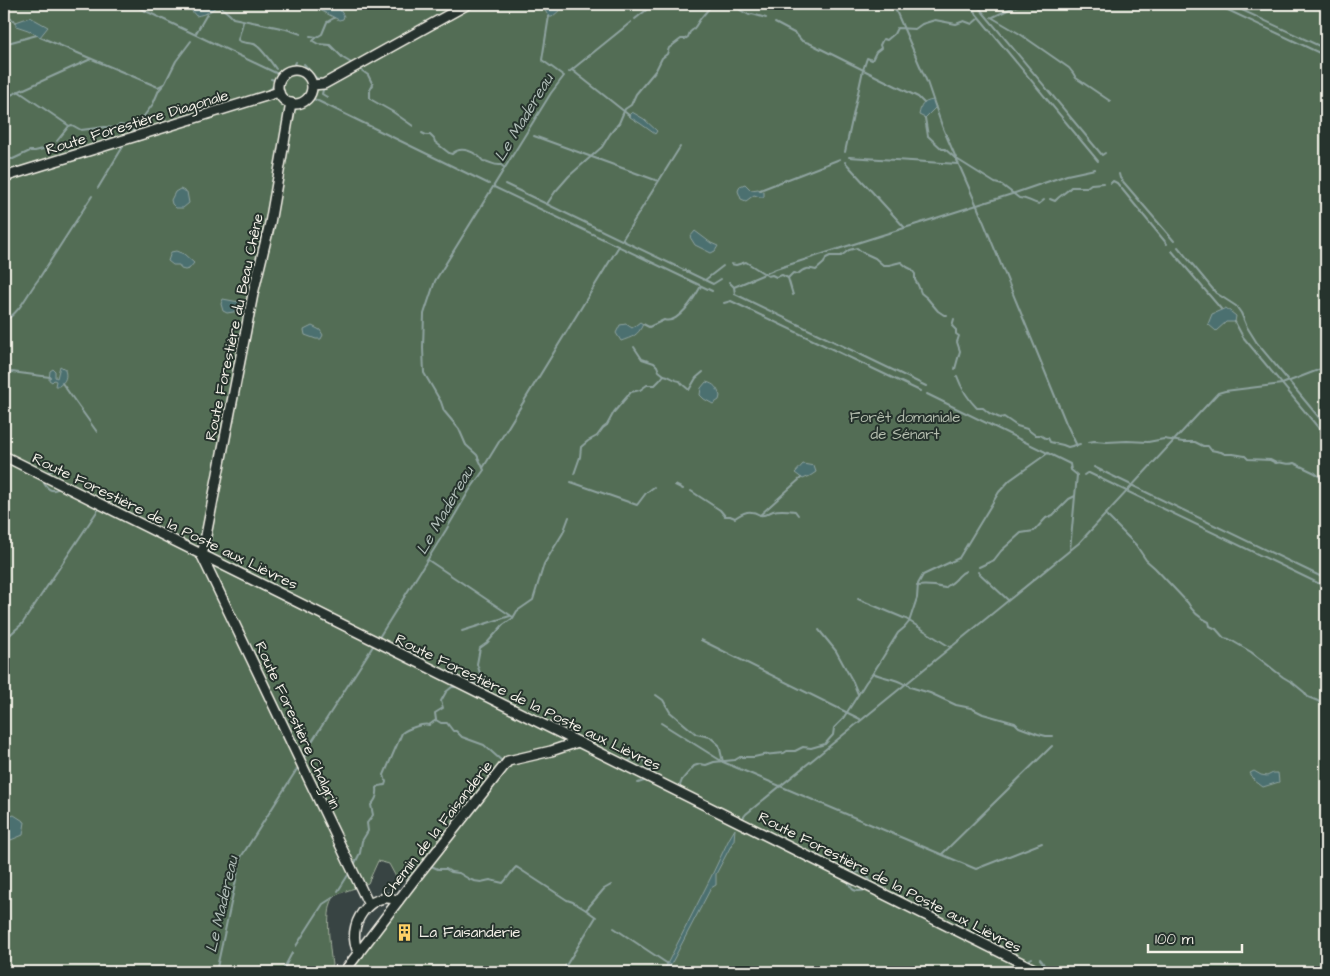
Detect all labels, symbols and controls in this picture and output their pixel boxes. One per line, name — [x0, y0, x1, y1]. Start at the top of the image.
water label: Le Madereau — [489, 69, 559, 165]
street label: Route Forestière Diagonale — [43, 85, 231, 161]
street label: Route Forestière du Beau Chêne — [200, 212, 269, 443]
park label: Forêt domaniale de Sénart — [850, 407, 960, 445]
street label: Route Forestière de la Poste aux Lièvres — [29, 448, 301, 595]
water label: Le Madereau — [411, 462, 479, 558]
street label: Route Forestière de la Poste aux Lièvres — [392, 629, 664, 776]
street label: Route Forestière Chalgrin — [249, 638, 346, 813]
street label: Chemin de la Faisanderie — [377, 756, 498, 902]
street label: Route Forestière de la Poste aux Lièvres — [755, 807, 1025, 958]
water label: Le Madereau — [200, 853, 244, 955]
scale bar — [1148, 921, 1241, 953]
building icon: La Faisanderie — [395, 922, 415, 942]
place label: La Faisanderie — [419, 922, 520, 943]
text: 100 m — [1155, 929, 1194, 950]

